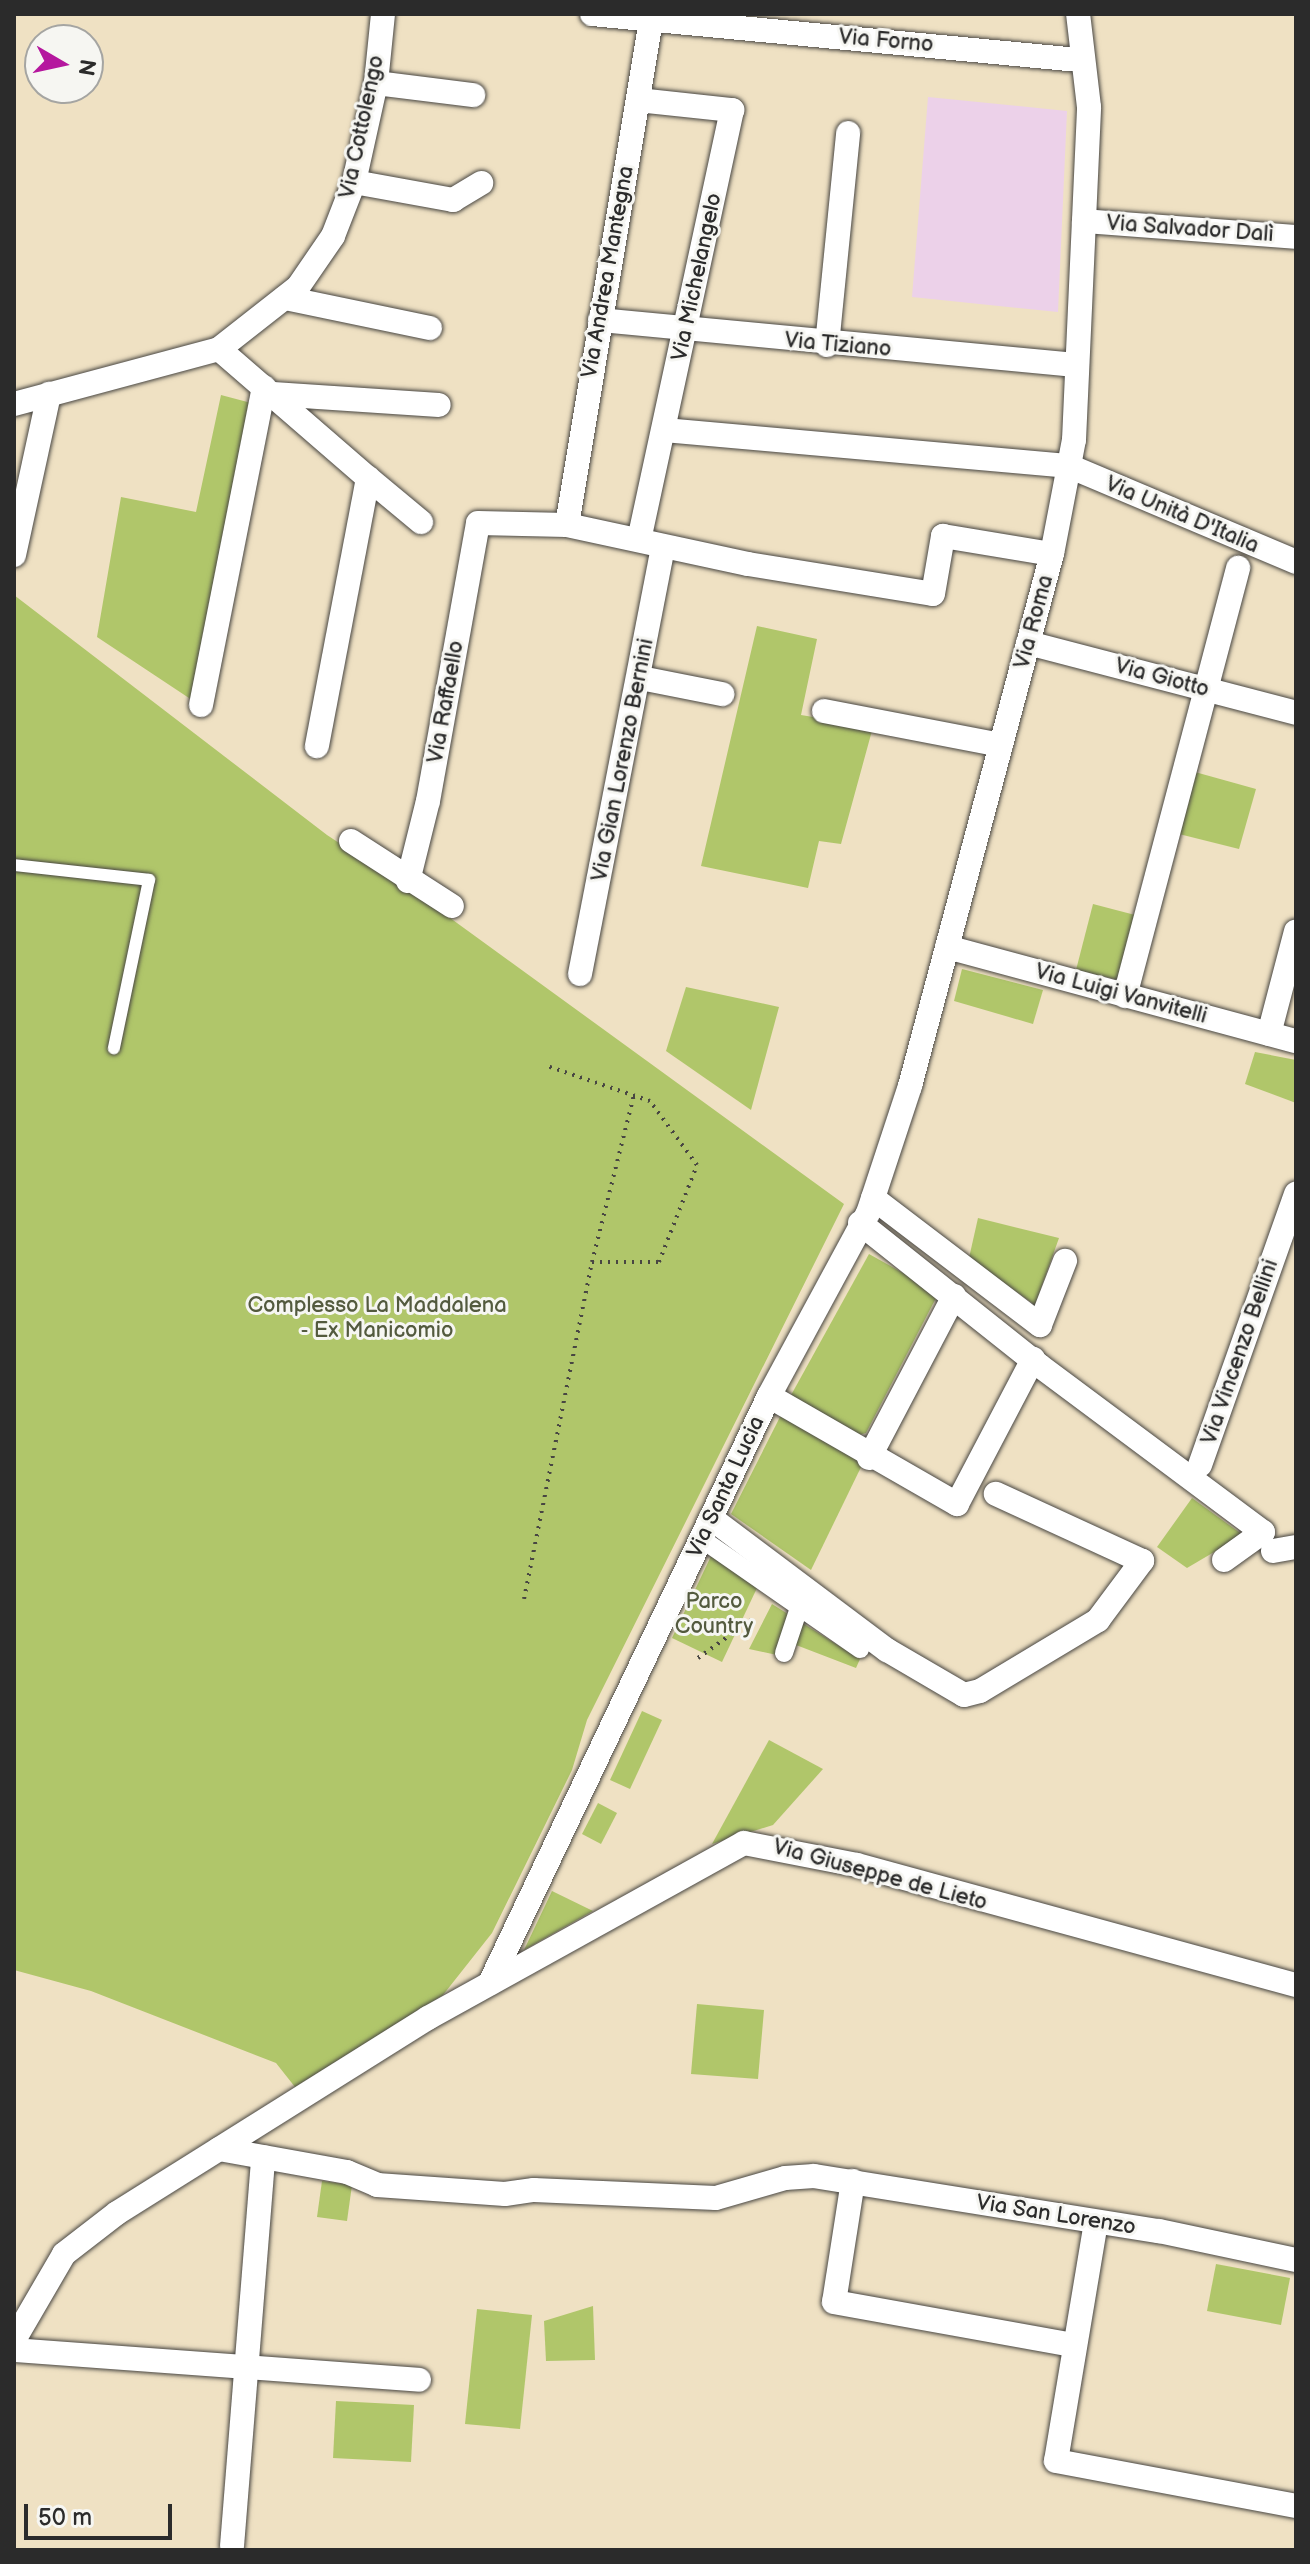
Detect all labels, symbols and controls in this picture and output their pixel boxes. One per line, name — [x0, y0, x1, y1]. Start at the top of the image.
north arrow — [24, 24, 104, 104]
street label: Via Forno — [838, 24, 934, 58]
street label: Via Cottolengo — [334, 53, 390, 201]
text: N — [72, 57, 101, 78]
street label: Via Andrea Mantegna — [576, 164, 640, 380]
street label: Via Michelangelo — [666, 191, 728, 363]
street label: Via Salvador Dalì — [1105, 210, 1275, 248]
street label: Via Tiziano — [783, 327, 893, 363]
street label: Via Unità D'Italia — [1101, 471, 1263, 559]
street label: Via Roma — [1009, 572, 1059, 672]
street label: Via Gian Lorenzo Bernini — [586, 636, 660, 884]
street label: Via Raffaello — [422, 639, 470, 765]
street label: Via Giotto — [1112, 653, 1212, 703]
street label: Via Luigi Vanvitelli — [1032, 958, 1210, 1030]
street label: Via Vincenzo Bellini — [1196, 1256, 1284, 1448]
park label: Complesso La Maddalena - Ex Manicomio — [247, 1292, 507, 1344]
street label: Via Santa Lucia — [681, 1412, 771, 1562]
park label: Parco Country — [675, 1588, 753, 1640]
street label: Via Giuseppe de Lieto — [770, 1834, 990, 1916]
street label: Via San Lorenzo — [974, 2189, 1138, 2241]
scale bar — [28, 2488, 176, 2538]
text: 50 m — [38, 2503, 92, 2532]

